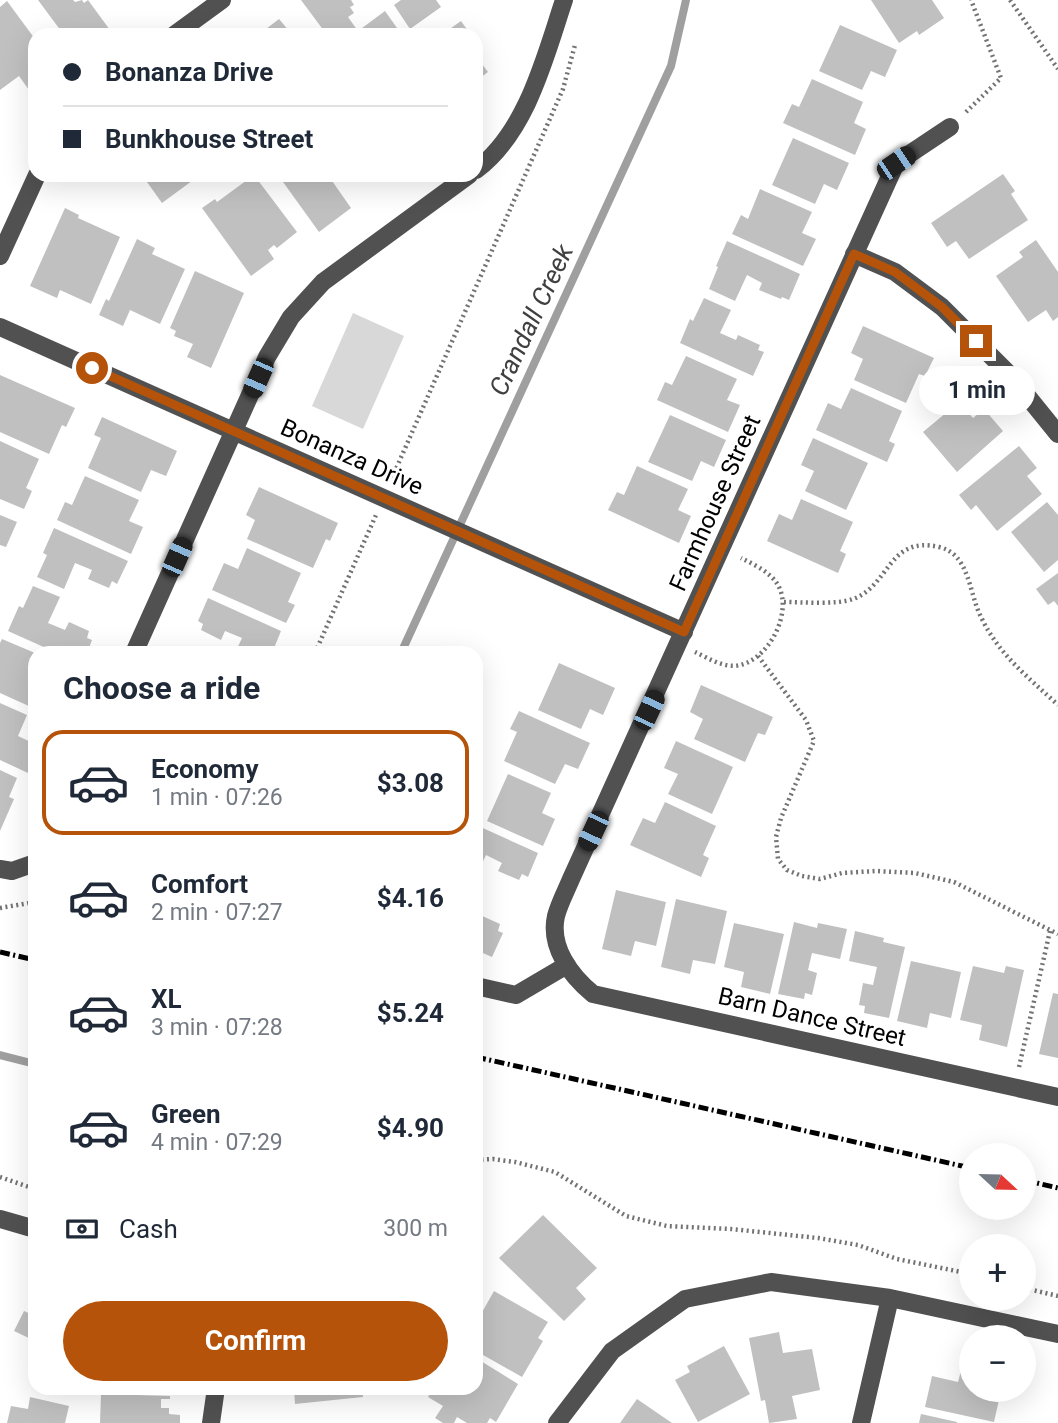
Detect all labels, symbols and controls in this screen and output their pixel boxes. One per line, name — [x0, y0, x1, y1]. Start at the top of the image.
text: Bonanza Drive — [105, 57, 273, 87]
text: Bunkhouse Street — [105, 124, 313, 154]
car — [873, 143, 920, 183]
water label: Crandall Creek — [483, 239, 580, 400]
route end — [960, 325, 992, 357]
route start — [76, 352, 108, 384]
car — [240, 355, 277, 401]
callout: 1 min — [918, 366, 1034, 414]
text: 1 min — [948, 377, 1006, 404]
street label: Farmhouse Street — [664, 411, 766, 595]
street label: Bonanza Drive — [276, 413, 428, 501]
car — [159, 534, 196, 580]
text: Choose a ride — [63, 669, 260, 707]
car — [631, 687, 668, 733]
icon: car — [67, 751, 130, 814]
text: Economy — [151, 754, 258, 784]
text: $3.08 — [377, 768, 444, 798]
text: 1 min · 07:26 — [151, 784, 283, 811]
car — [575, 808, 612, 854]
icon: car — [67, 866, 130, 929]
text: Comfort — [151, 869, 248, 899]
text: $4.16 — [377, 883, 444, 913]
text: 2 min · 07:27 — [151, 899, 283, 926]
icon: car — [67, 981, 130, 1044]
street label: Barn Dance Street — [715, 982, 909, 1052]
text: XL — [151, 984, 182, 1014]
text: $5.24 — [377, 998, 444, 1028]
text: 3 min · 07:28 — [151, 1014, 283, 1041]
icon: car — [67, 1096, 130, 1159]
text: Green — [151, 1099, 221, 1129]
text: $4.90 — [377, 1113, 444, 1143]
text: 4 min · 07:29 — [151, 1129, 283, 1156]
north arrow — [959, 1143, 1036, 1220]
map controls — [959, 1143, 1036, 1402]
icon: cash — [63, 1210, 101, 1248]
text: Cash — [119, 1214, 178, 1244]
text: 300 m — [383, 1215, 448, 1242]
button: + — [959, 1234, 1036, 1311]
button: Confirm — [63, 1301, 448, 1381]
button: − — [959, 1325, 1036, 1402]

